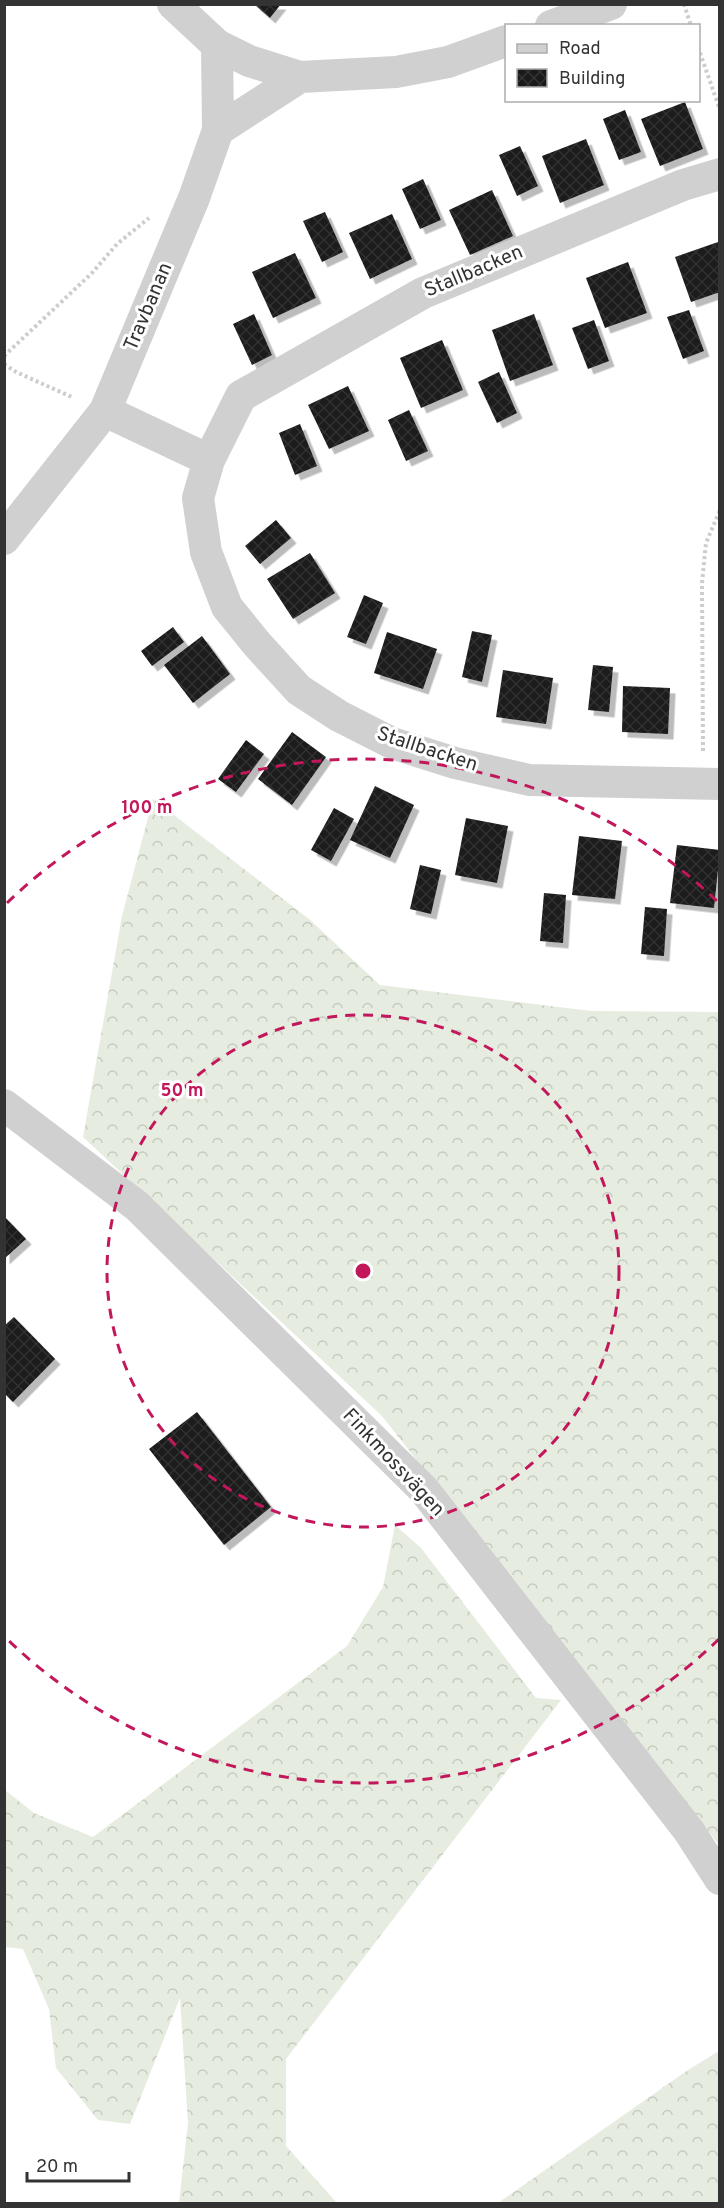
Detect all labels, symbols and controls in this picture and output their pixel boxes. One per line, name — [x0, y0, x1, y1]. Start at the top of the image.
legend — [505, 24, 700, 102]
text: Road — [559, 38, 601, 61]
text: Building — [559, 68, 625, 91]
street label: Stallbacken — [421, 240, 527, 304]
street label: Travbanan — [119, 259, 179, 355]
street label: Stallbacken — [373, 721, 481, 779]
text: 100 m — [121, 797, 173, 820]
text: 50 m — [160, 1080, 204, 1103]
centre of rings — [353, 1261, 373, 1281]
street label: Finkmossvägen — [336, 1403, 450, 1523]
scale bar — [27, 2145, 129, 2183]
text: 20 m — [36, 2156, 78, 2179]

